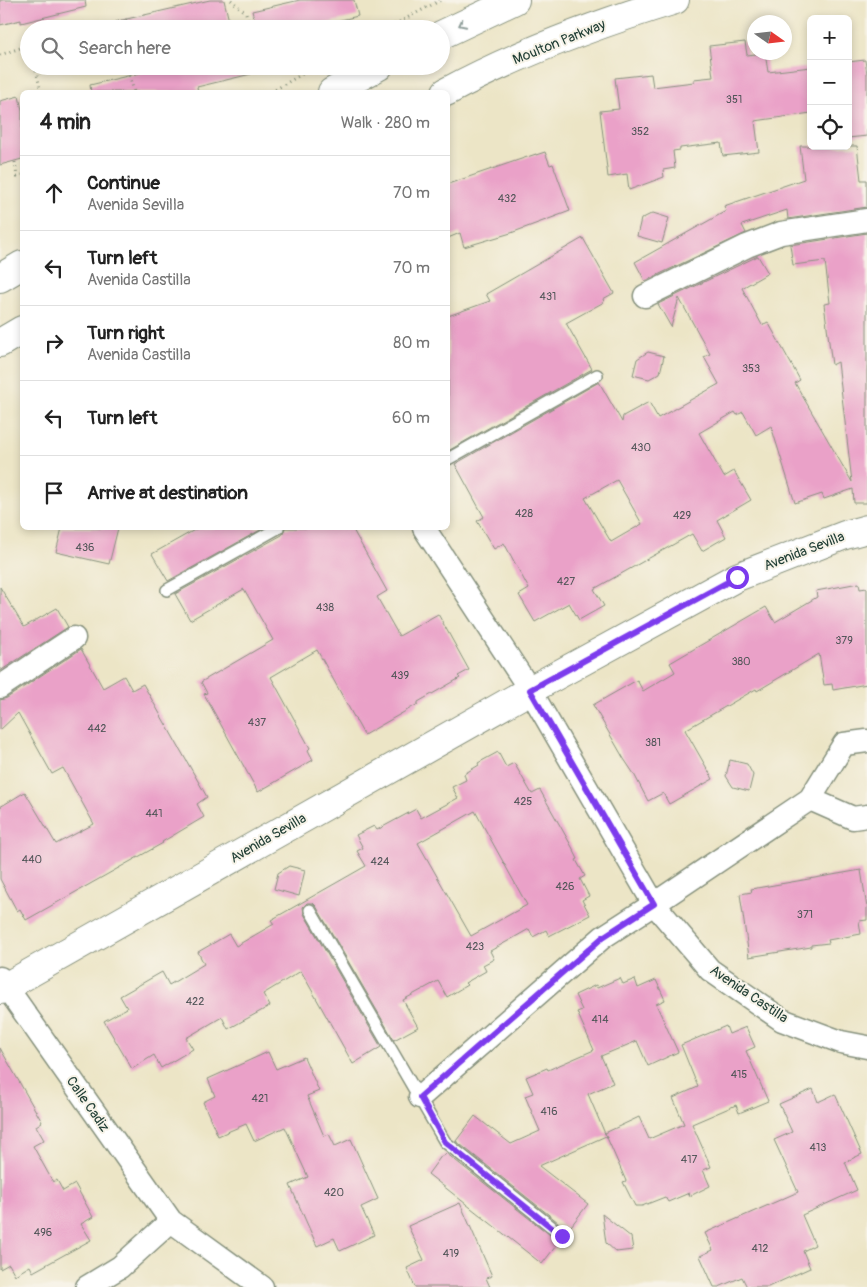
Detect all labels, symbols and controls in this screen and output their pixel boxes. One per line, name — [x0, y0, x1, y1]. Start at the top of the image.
north arrow — [747, 15, 792, 60]
map controls — [807, 15, 852, 150]
button: + — [807, 15, 852, 60]
street label: Moulton Parkway — [510, 16, 608, 68]
one-way arrow — [458, 18, 467, 29]
search box — [20, 20, 450, 75]
icon: search — [38, 34, 66, 62]
text: Search here — [78, 36, 171, 60]
button: − — [807, 60, 852, 105]
house number: 351 — [726, 93, 742, 106]
button: locate — [807, 105, 852, 150]
text: 4 min — [40, 109, 91, 136]
text: Walk · 280 m — [341, 113, 430, 133]
house number: 352 — [631, 125, 649, 138]
text: Continue — [87, 171, 160, 195]
icon: ahead — [40, 179, 68, 207]
text: 70 m — [393, 183, 430, 203]
house number: 432 — [498, 192, 516, 205]
text: Avenida Sevilla — [87, 195, 184, 215]
text: Turn left — [87, 246, 157, 270]
icon: left — [40, 254, 68, 282]
text: 70 m — [393, 258, 430, 278]
text: Avenida Castilla — [87, 270, 191, 290]
house number: 431 — [540, 290, 556, 303]
text: Turn right — [87, 321, 165, 345]
icon: right — [40, 329, 68, 357]
text: 80 m — [393, 333, 430, 353]
text: Avenida Castilla — [87, 345, 191, 365]
house number: 353 — [742, 362, 760, 375]
icon: left — [40, 404, 68, 432]
text: Turn left — [87, 406, 157, 430]
text: 60 m — [392, 408, 430, 428]
house number: 430 — [631, 441, 651, 454]
icon: arrive — [40, 479, 68, 507]
text: Arrive at destination — [87, 481, 248, 505]
house number: 428 — [515, 507, 533, 520]
house number: 429 — [673, 509, 691, 522]
street label: Avenida Sevilla — [761, 528, 847, 574]
house number: 436 — [76, 541, 94, 554]
route start — [726, 566, 749, 589]
house number: 427 — [557, 575, 575, 588]
house number: 438 — [316, 601, 334, 614]
house number: 379 — [835, 634, 853, 647]
house number: 380 — [731, 655, 751, 668]
house number: 439 — [391, 669, 409, 682]
house number: 437 — [248, 716, 266, 729]
house number: 442 — [88, 722, 106, 735]
house number: 381 — [645, 736, 661, 749]
house number: 425 — [514, 795, 532, 808]
house number: 441 — [145, 807, 163, 820]
street label: Avenida Sevilla — [227, 809, 309, 867]
house number: 440 — [22, 853, 42, 866]
house number: 424 — [371, 855, 390, 868]
house number: 426 — [556, 880, 574, 893]
house number: 371 — [797, 908, 813, 921]
house number: 423 — [466, 940, 484, 953]
street label: Avenida Castilla — [707, 962, 791, 1026]
house number: 422 — [186, 995, 204, 1008]
house number: 414 — [591, 1013, 609, 1026]
house number: 415 — [731, 1068, 747, 1081]
street label: Calle Cadiz — [63, 1073, 113, 1135]
house number: 421 — [252, 1092, 268, 1105]
house number: 416 — [540, 1105, 558, 1118]
house number: 413 — [810, 1141, 826, 1154]
house number: 417 — [681, 1153, 697, 1166]
house number: 420 — [324, 1186, 344, 1199]
route end — [551, 1225, 574, 1248]
house number: 496 — [34, 1226, 52, 1239]
house number: 412 — [752, 1242, 768, 1255]
house number: 419 — [443, 1247, 460, 1260]

